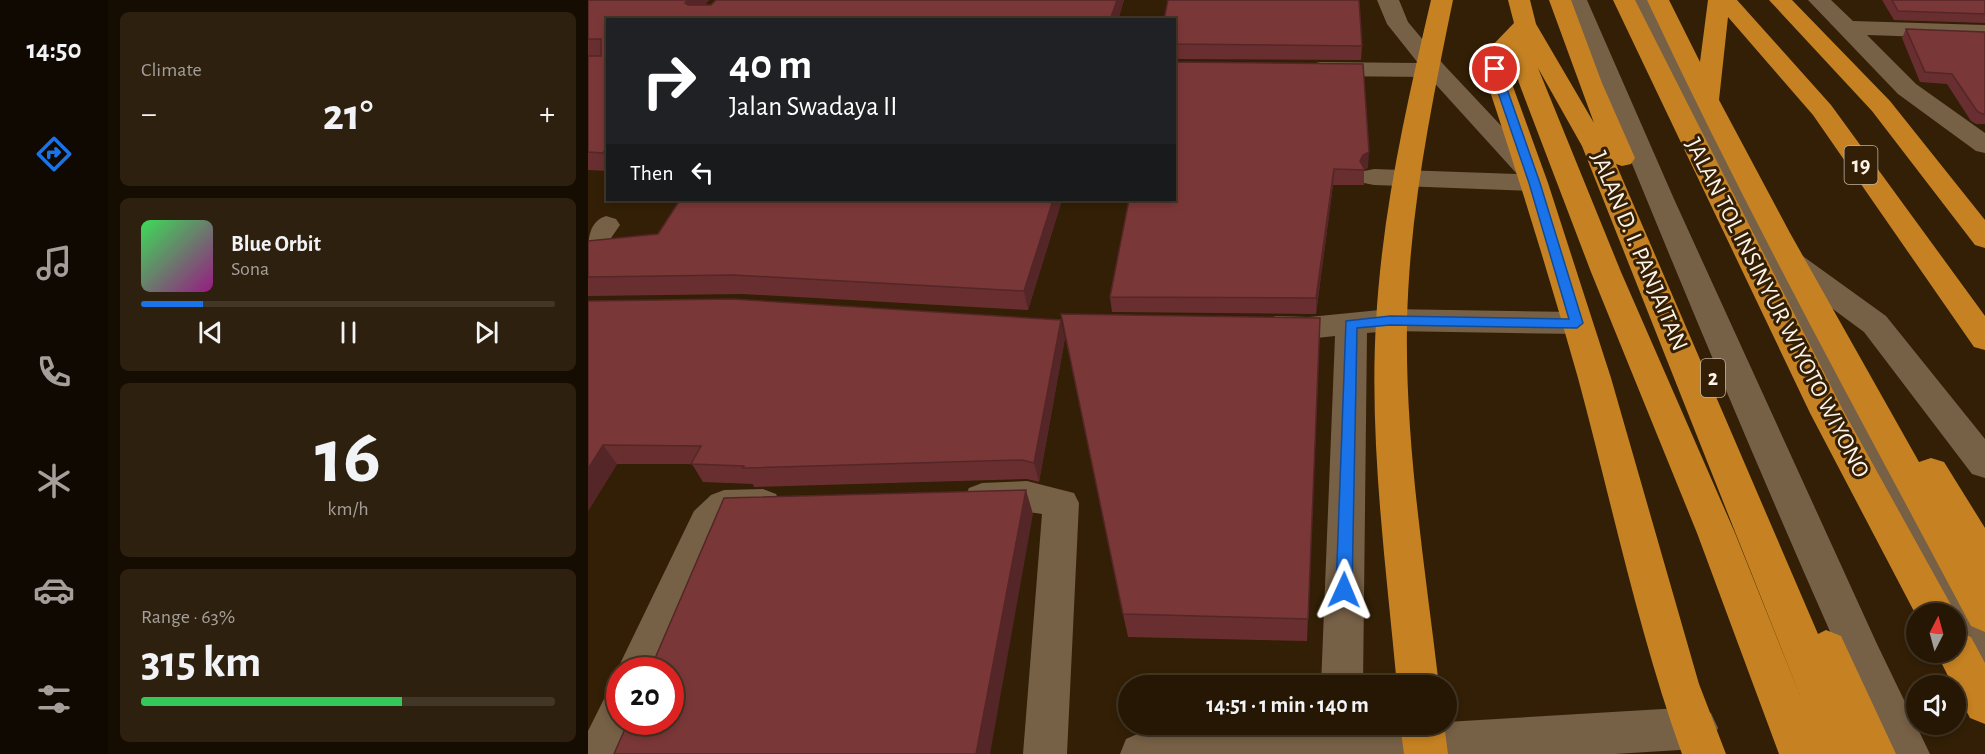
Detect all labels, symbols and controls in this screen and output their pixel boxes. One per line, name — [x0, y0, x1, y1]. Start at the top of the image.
text: 14:50 — [26, 36, 82, 63]
icon: right — [630, 42, 708, 120]
pin — [1469, 43, 1520, 94]
text: 40 m — [729, 44, 812, 86]
icon: arrive — [1478, 52, 1511, 85]
text: Climate — [141, 60, 202, 80]
text: 21° — [323, 93, 373, 138]
text: Jalan Swadaya II — [729, 93, 898, 120]
text: − — [141, 98, 157, 131]
text: + — [539, 98, 555, 131]
icon: directions — [33, 133, 75, 175]
street label: JALAN TOL INSINYUR WIYOTO WIYONO — [1681, 134, 1873, 482]
road number: 19 — [1844, 146, 1878, 184]
street label: JALAN D. I. PANJAITAN — [1586, 148, 1692, 354]
icon: left — [686, 156, 719, 189]
text: Then — [630, 162, 674, 184]
text: Blue Orbit — [231, 233, 321, 255]
icon: music — [33, 242, 75, 284]
text: Sona — [231, 259, 269, 279]
icon: previous — [194, 316, 227, 349]
icon: pause — [332, 316, 365, 349]
icon: next — [470, 316, 503, 349]
icon: phone — [33, 351, 75, 393]
road number: 2 — [1701, 359, 1725, 397]
text: 16 — [315, 419, 381, 497]
icon: climate — [33, 460, 75, 502]
text: km/h — [327, 499, 369, 519]
position arrow — [1312, 558, 1376, 622]
icon: car — [33, 569, 75, 611]
north arrow — [1906, 603, 1966, 663]
map controls — [1906, 603, 1966, 735]
text: Range · 63% — [141, 607, 235, 627]
text: 315 km — [141, 640, 261, 685]
speed limit sign: 20 — [606, 657, 684, 735]
button: sound — [1906, 675, 1966, 735]
icon: filters — [33, 678, 75, 720]
text: 14:51 · 1 min · 140 m — [1206, 694, 1369, 716]

